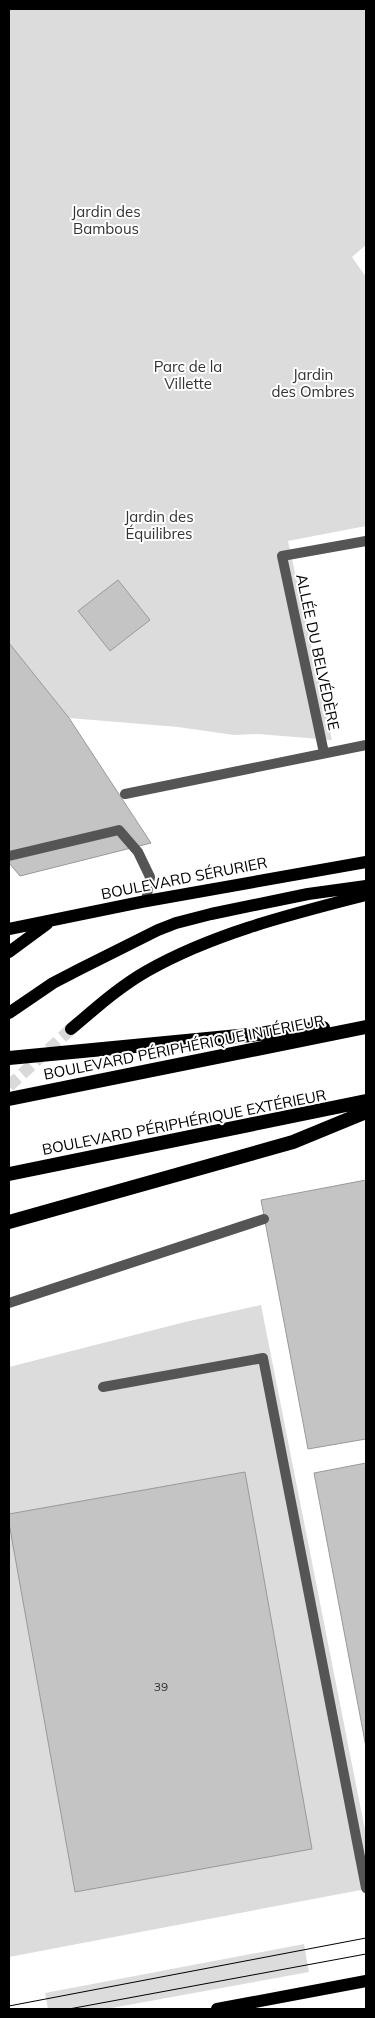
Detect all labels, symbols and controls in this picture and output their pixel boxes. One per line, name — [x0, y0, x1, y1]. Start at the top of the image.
park label: Jardin des Bambous — [71, 202, 141, 238]
park label: Parc de la Villette — [154, 357, 222, 393]
park label: Jardin des Ombres — [271, 365, 355, 401]
park label: Jardin des Équilibres — [124, 507, 194, 543]
street label: ALLÉE DU BELVÉDÈRE — [292, 572, 344, 732]
street label: BOULEVARD SÉRURIER — [99, 853, 269, 903]
street label: BOULEVARD PÉRIPHÉRIQUE INTÉRIEUR — [42, 1010, 326, 1084]
street label: BOULEVARD PÉRIPHÉRIQUE EXTÉRIEUR — [40, 1085, 328, 1159]
house number: 39 — [154, 1679, 168, 1694]

